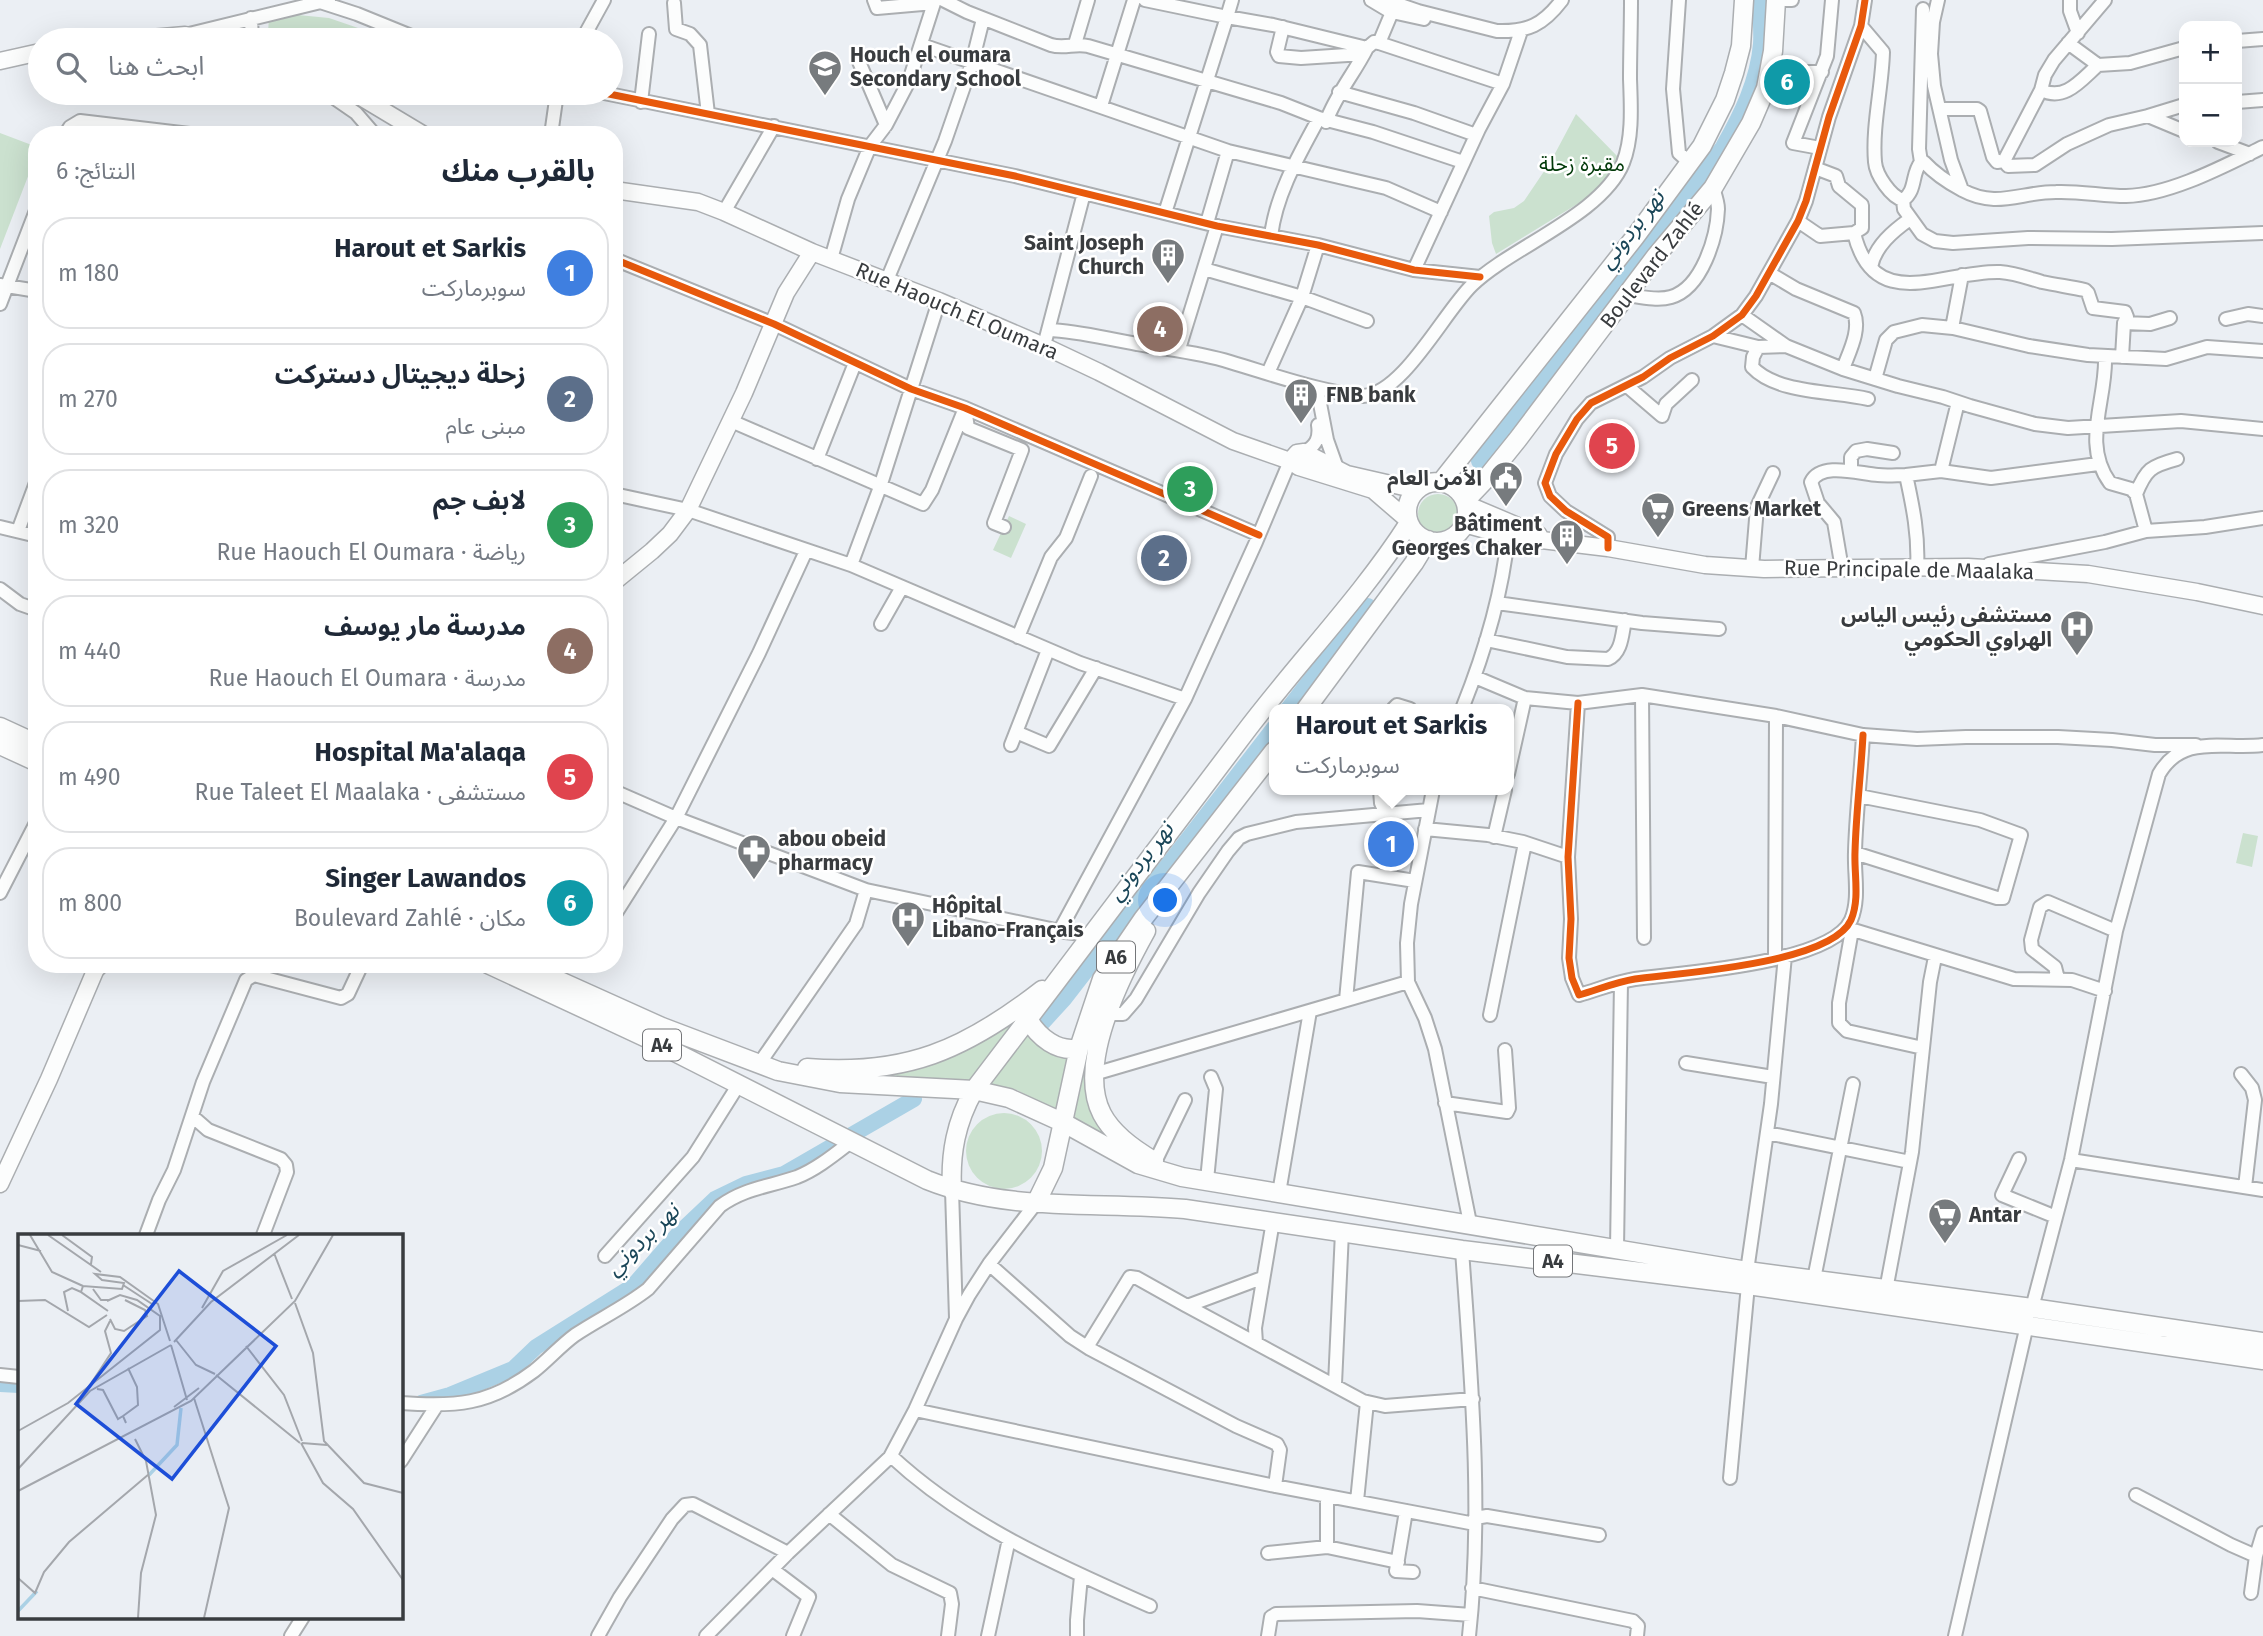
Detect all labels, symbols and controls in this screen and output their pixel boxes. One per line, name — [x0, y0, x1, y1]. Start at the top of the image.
map controls — [2179, 21, 2242, 147]
button: + — [2179, 21, 2242, 84]
search box — [28, 28, 623, 105]
place label: Houch el oumara Secondary School — [850, 42, 1022, 92]
icon: search — [52, 48, 90, 86]
school or university icon: Houch el oumara Secondary School — [806, 48, 844, 97]
text: ابحث هنا — [108, 51, 204, 82]
pin: 6 — [1764, 56, 1810, 108]
button: − — [2179, 84, 2242, 147]
park label: مقبرة زحلة — [1539, 151, 1625, 177]
text: بالقرب منك — [442, 153, 595, 189]
text: النتائج: 6 — [56, 157, 136, 185]
water label: نهر بردوني — [1592, 183, 1675, 276]
street label: Boulevard Zahlé — [1594, 196, 1710, 334]
place label: Saint Joseph Church — [1024, 230, 1144, 280]
text: Harout et Sarkis — [334, 233, 526, 264]
building icon: Saint Joseph Church — [1149, 236, 1187, 285]
street label: Rue Haouch El Oumara — [852, 256, 1062, 366]
text: 180 m — [58, 259, 119, 287]
text: 1 — [565, 259, 575, 287]
text: سوبرماركت — [422, 274, 526, 302]
pin: 4 — [1137, 303, 1183, 355]
text: زحلة ديجيتال دستركت — [275, 359, 526, 390]
building icon: FNB bank — [1282, 376, 1320, 425]
place label: FNB bank — [1326, 382, 1416, 408]
text: 270 m — [58, 385, 118, 413]
text: 2 — [564, 385, 576, 413]
text: مبنى عام — [446, 412, 526, 440]
pin: 5 — [1589, 420, 1635, 472]
public building icon: الأمن العام — [1487, 459, 1525, 508]
pin: 3 — [1167, 463, 1213, 515]
place label: الأمن العام — [1387, 465, 1482, 494]
text: لابف جم — [433, 485, 526, 516]
supermarket icon: Greens Market — [1639, 490, 1677, 539]
place label: Greens Market — [1682, 496, 1822, 522]
text: 320 m — [58, 511, 119, 539]
text: 3 — [564, 511, 576, 539]
place label: Bâtiment Georges Chaker — [1392, 511, 1543, 561]
building icon: Bâtiment Georges Chaker — [1548, 517, 1586, 566]
pin: 2 — [1141, 532, 1187, 584]
text: رياضة · Rue Haouch El Oumara — [216, 538, 526, 566]
street label: Rue Principale de Maalaka — [1784, 555, 2034, 585]
place label: مستشفى رئيس الياس الهراوي الحكومي — [1841, 602, 2052, 656]
hospital icon: مستشفى رئيس الياس الهراوي الحكومي — [2058, 608, 2096, 657]
text: مدرسة مار يوسف — [324, 611, 526, 642]
text: 440 m — [58, 637, 121, 665]
text: 4 — [564, 637, 577, 665]
text: مدرسة · Rue Haouch El Oumara — [208, 664, 526, 692]
popup — [1269, 704, 1514, 795]
text: Harout et Sarkis — [1296, 710, 1487, 741]
text: Hospital Ma'alaqa — [315, 737, 526, 768]
text: سوبرماركت — [1296, 751, 1400, 779]
text: 490 m — [58, 763, 121, 791]
text: 5 — [564, 763, 576, 791]
text: مستشفى · Rue Taleet El Maalaka — [195, 778, 526, 806]
water label: نهر بردوني — [1101, 815, 1184, 908]
pin: 1 — [1368, 818, 1414, 870]
place label: abou obeid pharmacy — [778, 826, 886, 876]
pharmacy icon: abou obeid pharmacy — [735, 832, 773, 881]
text: Singer Lawandos — [325, 863, 526, 894]
your location — [1148, 883, 1182, 917]
text: 800 m — [58, 889, 122, 917]
text: 6 — [564, 889, 577, 917]
place label: Hôpital Libano-Français — [932, 893, 1084, 943]
hospital icon: Hôpital Libano-Français — [889, 899, 927, 948]
text: مكان · Boulevard Zahlé — [294, 904, 526, 932]
road number: A6 — [1097, 942, 1135, 973]
road number: A4 — [643, 1030, 681, 1060]
water label: نهر بردوني — [599, 1196, 689, 1284]
supermarket icon: Antar — [1926, 1196, 1964, 1245]
place label: Antar — [1968, 1202, 2022, 1228]
inset map — [18, 1234, 402, 1618]
road number: A4 — [1534, 1246, 1572, 1276]

